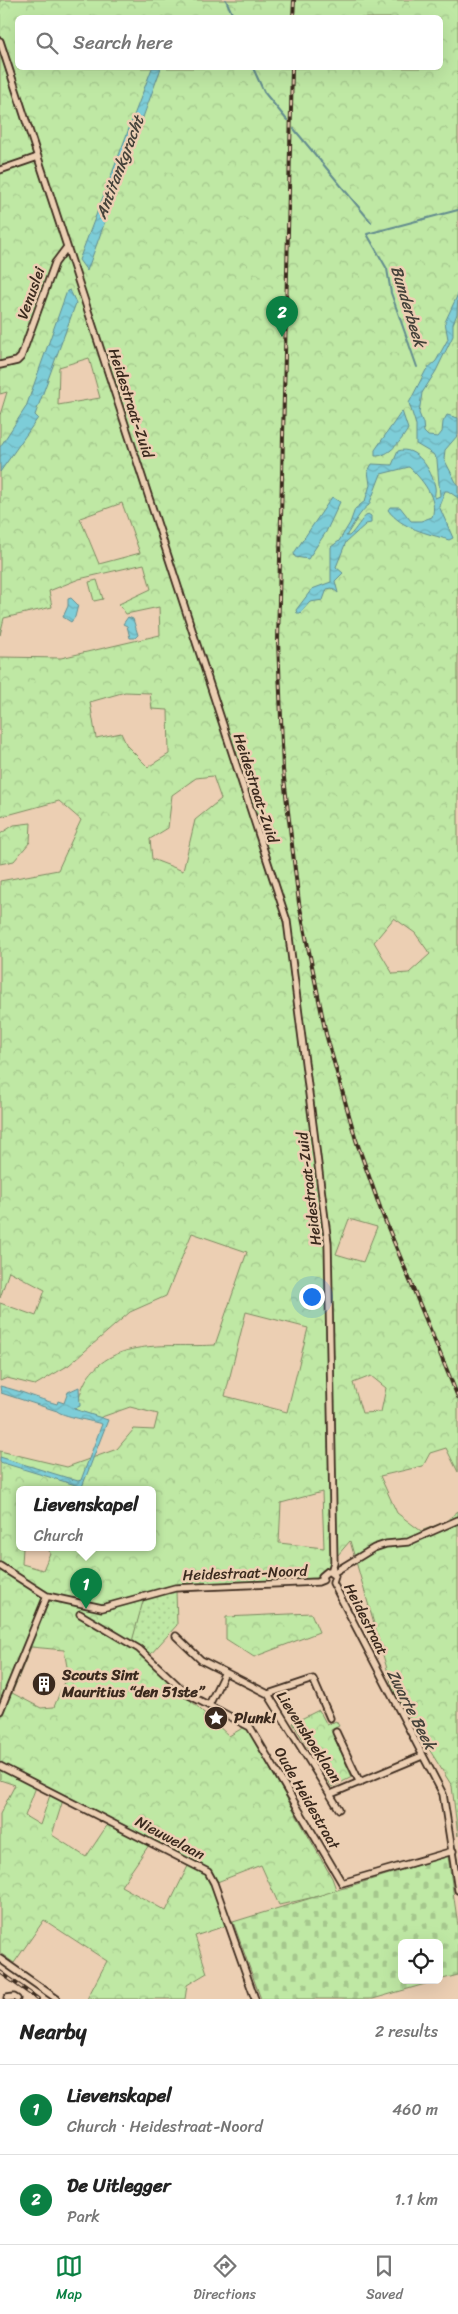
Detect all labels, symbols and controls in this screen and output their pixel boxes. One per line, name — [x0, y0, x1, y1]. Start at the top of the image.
search box — [15, 15, 443, 70]
text: Search here — [73, 26, 173, 59]
icon: search — [33, 29, 61, 57]
water label: Antitankgracht — [86, 110, 153, 224]
street label: Venuslei — [10, 262, 53, 323]
water label: Bunderbeek — [382, 262, 435, 353]
pin: 2 — [266, 296, 298, 337]
street label: Heidestraat-Zuid — [101, 345, 161, 462]
street label: Heidestraat-Zuid — [226, 730, 286, 847]
street label: Heidestraat-Zuid — [289, 1130, 329, 1247]
your location — [299, 1284, 325, 1310]
popup — [16, 1486, 156, 1551]
text: Lievenskapel — [34, 1488, 138, 1521]
text: Church — [34, 1521, 84, 1550]
street label: Heidestraat-Noord — [182, 1558, 309, 1588]
pin: 1 — [70, 1568, 102, 1609]
street label: Heidestraat — [337, 1578, 396, 1660]
place label: Scouts Sint Mauritius “den 51ste” — [61, 1662, 206, 1705]
water label: Zwarte Beek — [379, 1664, 446, 1757]
building icon: Scouts Sint Mauritius “den 51ste” — [31, 1671, 57, 1697]
street label: Lievenshoeklaan — [269, 1686, 349, 1788]
place icon: Plunk! — [203, 1705, 229, 1731]
place label: Plunk! — [234, 1705, 276, 1731]
street label: Oude Heidestraat — [267, 1742, 347, 1855]
street label: Nieuwelaan — [130, 1809, 210, 1867]
map controls — [398, 1939, 443, 1984]
button: locate — [398, 1939, 443, 1984]
text: Nearby — [20, 2013, 86, 2051]
text: 2 results — [375, 2017, 438, 2046]
text: Lievenskapel — [67, 2079, 172, 2112]
text: 1 — [33, 2095, 39, 2124]
text: 460 m — [392, 2095, 438, 2124]
text: Church · Heidestraat-Noord — [67, 2112, 263, 2141]
text: De Uitlegger — [67, 2169, 171, 2202]
text: 2 — [31, 2185, 41, 2214]
text: 1.1 km — [394, 2185, 438, 2214]
text: Park — [67, 2202, 100, 2231]
tab: Map — [55, 2252, 83, 2307]
tab: Directions — [193, 2252, 256, 2307]
tab: Saved — [366, 2252, 403, 2307]

